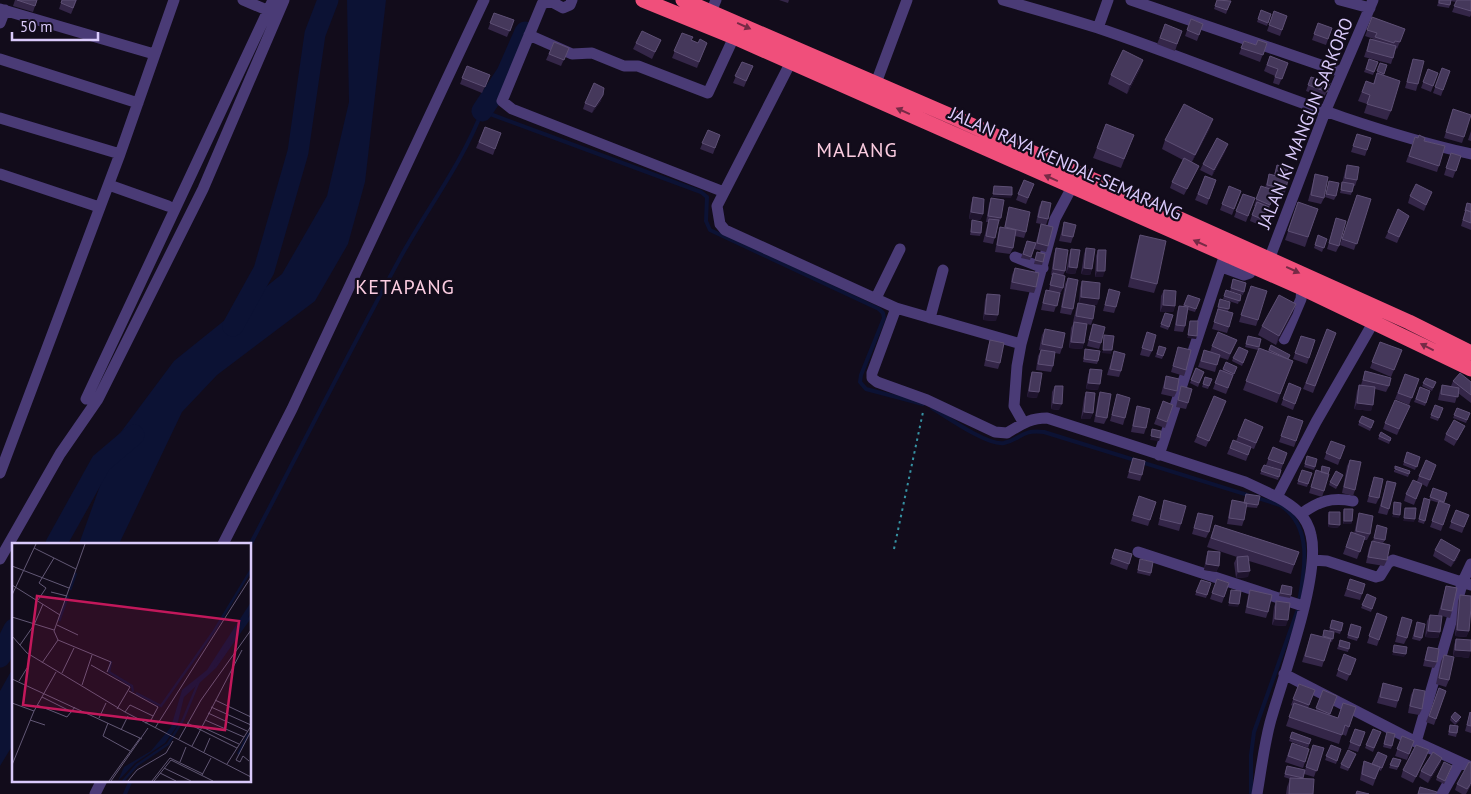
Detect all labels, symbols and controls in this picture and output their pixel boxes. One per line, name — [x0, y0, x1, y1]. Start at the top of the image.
scale bar — [12, 10, 99, 42]
street label: JALAN KI MANGUN SARKORO — [1252, 14, 1358, 233]
text: 50 m — [20, 17, 53, 36]
one-way arrow — [737, 23, 751, 31]
street label: JALAN RAYA KENDAL-SEMARANG — [945, 101, 1186, 225]
one-way arrow — [896, 107, 910, 115]
district label: MALANG — [816, 137, 898, 163]
one-way arrow — [1044, 173, 1058, 181]
one-way arrow — [1193, 239, 1207, 247]
one-way arrow — [1286, 266, 1300, 274]
district label: KETAPANG — [355, 274, 455, 300]
one-way arrow — [1420, 343, 1434, 351]
inset map — [12, 543, 251, 782]

